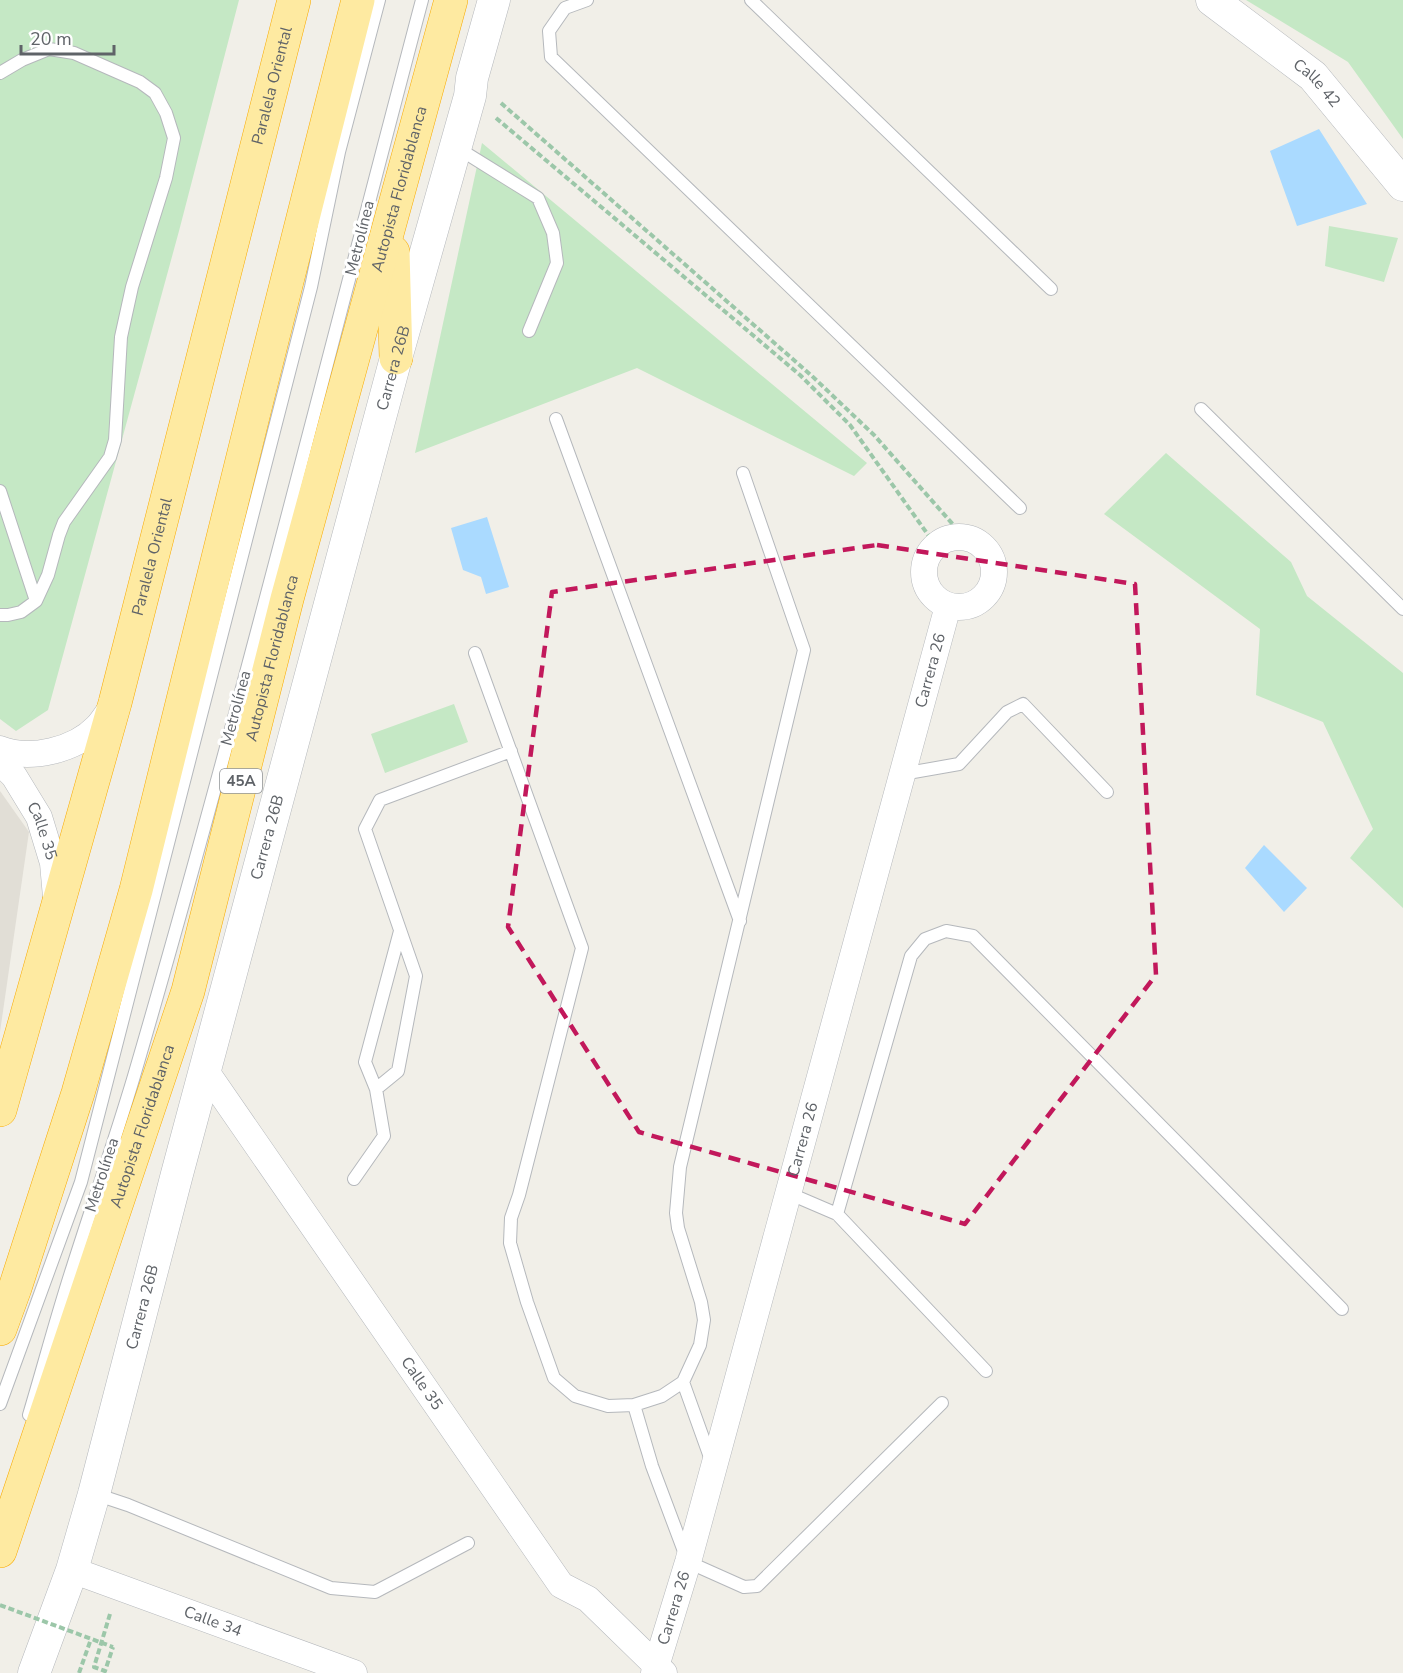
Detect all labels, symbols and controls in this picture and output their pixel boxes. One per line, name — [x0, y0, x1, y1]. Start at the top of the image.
scale bar — [21, 18, 114, 56]
street label: Paralela Oriental — [247, 24, 298, 147]
text: 20 m — [30, 27, 72, 51]
street label: Calle 42 — [1288, 54, 1346, 112]
street label: Autopista Floridablanca — [366, 104, 432, 275]
street label: Metrolínea — [340, 198, 380, 278]
street label: Carrera 26B — [371, 323, 416, 413]
street label: Paralela Oriental — [127, 495, 178, 618]
street label: Autopista Floridablanca — [240, 572, 304, 744]
street label: Carrera 26 — [910, 631, 951, 710]
street label: Metrolínea — [215, 668, 257, 748]
road number: 45A — [220, 769, 262, 793]
street label: Carrera 26B — [245, 792, 289, 882]
street label: Calle 35 — [21, 798, 62, 863]
street label: Autopista Floridablanca — [105, 1042, 180, 1211]
street label: Carrera 26 — [782, 1100, 824, 1179]
street label: Metrolínea — [80, 1135, 124, 1215]
street label: Carrera 26B — [121, 1262, 164, 1352]
street label: Calle 35 — [395, 1352, 448, 1414]
street label: Carrera 26 — [652, 1568, 696, 1648]
street label: Calle 34 — [181, 1601, 245, 1642]

